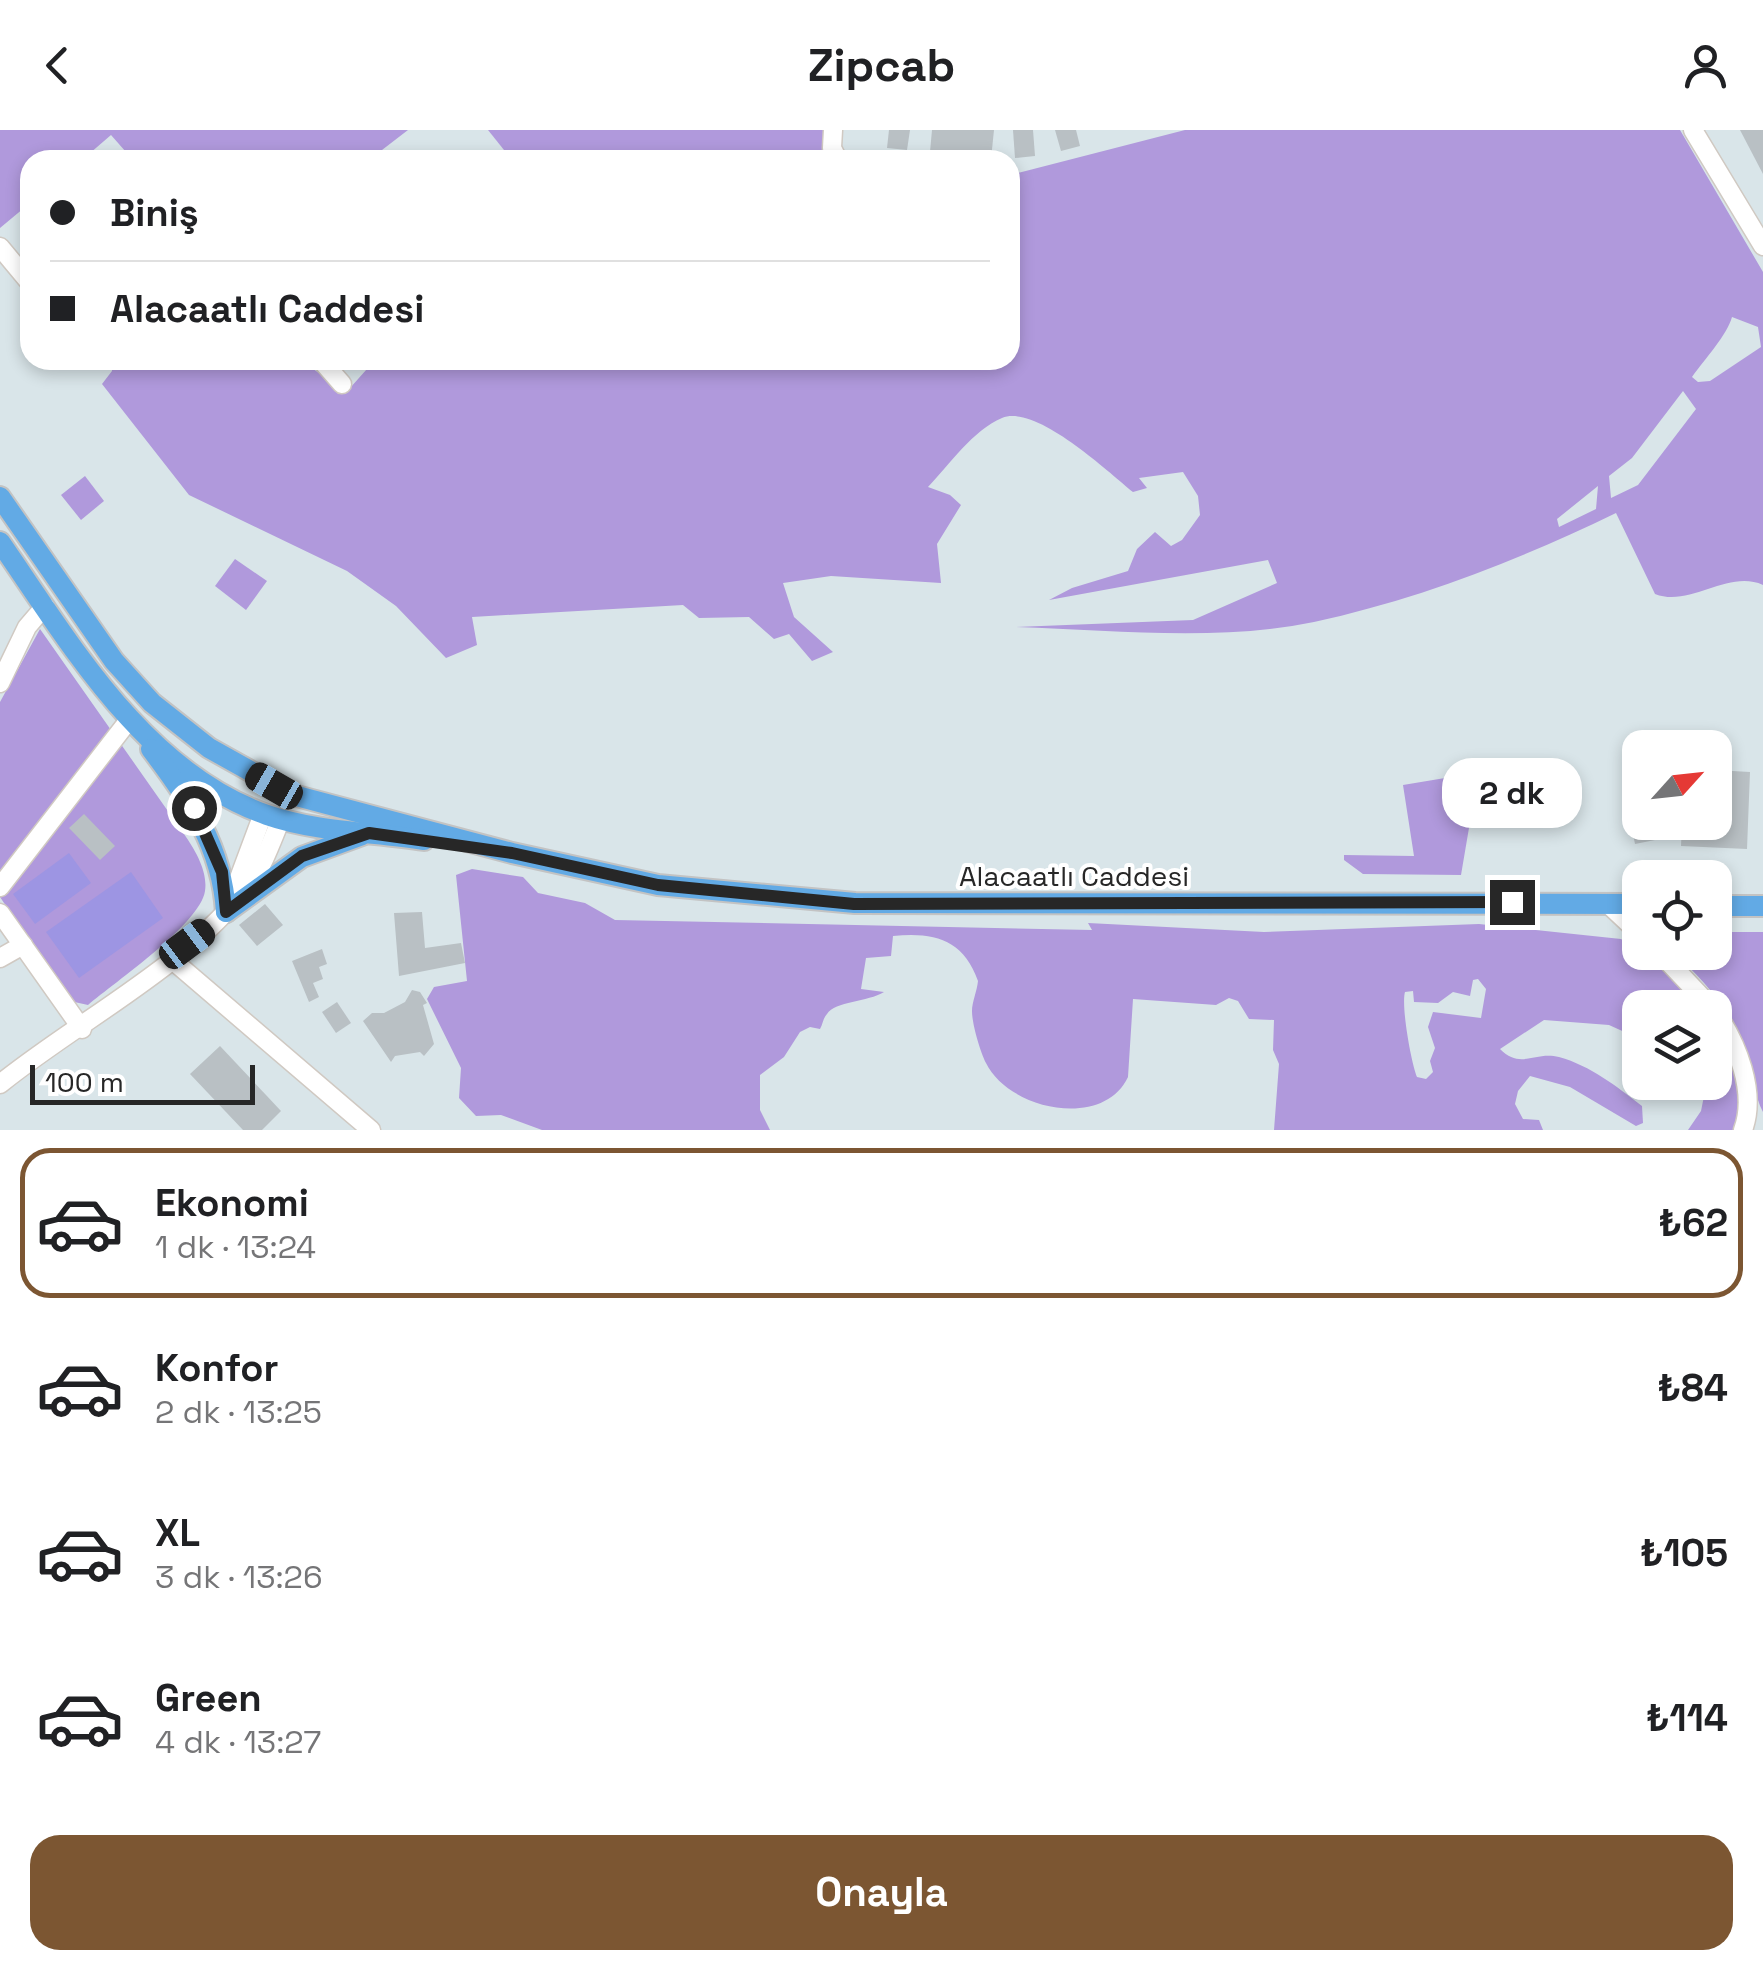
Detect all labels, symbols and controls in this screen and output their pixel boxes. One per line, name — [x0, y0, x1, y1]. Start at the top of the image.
text: Zipcab — [808, 37, 955, 94]
icon: back — [30, 38, 85, 93]
icon: person — [1678, 38, 1733, 93]
text: Biniş — [110, 189, 199, 237]
text: Alacaatlı Caddesi — [110, 285, 424, 333]
north arrow — [1622, 730, 1732, 840]
map controls — [1622, 730, 1732, 1100]
callout: 2 dk — [1442, 757, 1582, 827]
car — [241, 758, 307, 814]
text: 2 dk — [1479, 773, 1545, 813]
route start — [172, 786, 217, 831]
street label: Alacaatlı Caddesi — [959, 858, 1189, 894]
button: locate — [1622, 860, 1732, 970]
route end — [1490, 880, 1535, 925]
car — [154, 914, 220, 974]
button: layers — [1622, 990, 1732, 1100]
scale bar — [30, 1060, 255, 1104]
text: 100 m — [45, 1064, 124, 1100]
icon: car — [35, 1178, 125, 1268]
text: Ekonomi — [155, 1179, 309, 1227]
text: ₺62 — [1659, 1199, 1728, 1247]
text: 1 dk · 13:24 — [155, 1227, 316, 1267]
icon: car — [35, 1343, 125, 1433]
text: Konfor — [155, 1344, 279, 1392]
text: ₺84 — [1658, 1364, 1728, 1412]
text: 2 dk · 13:25 — [155, 1392, 322, 1432]
icon: car — [35, 1508, 125, 1598]
text: XL — [155, 1509, 200, 1557]
text: ₺105 — [1640, 1529, 1728, 1577]
text: 3 dk · 13:26 — [155, 1557, 323, 1597]
icon: car — [35, 1673, 125, 1763]
text: Green — [155, 1674, 262, 1722]
text: ₺114 — [1646, 1694, 1728, 1742]
text: 4 dk · 13:27 — [155, 1722, 321, 1762]
button: Onayla — [30, 1835, 1733, 1950]

